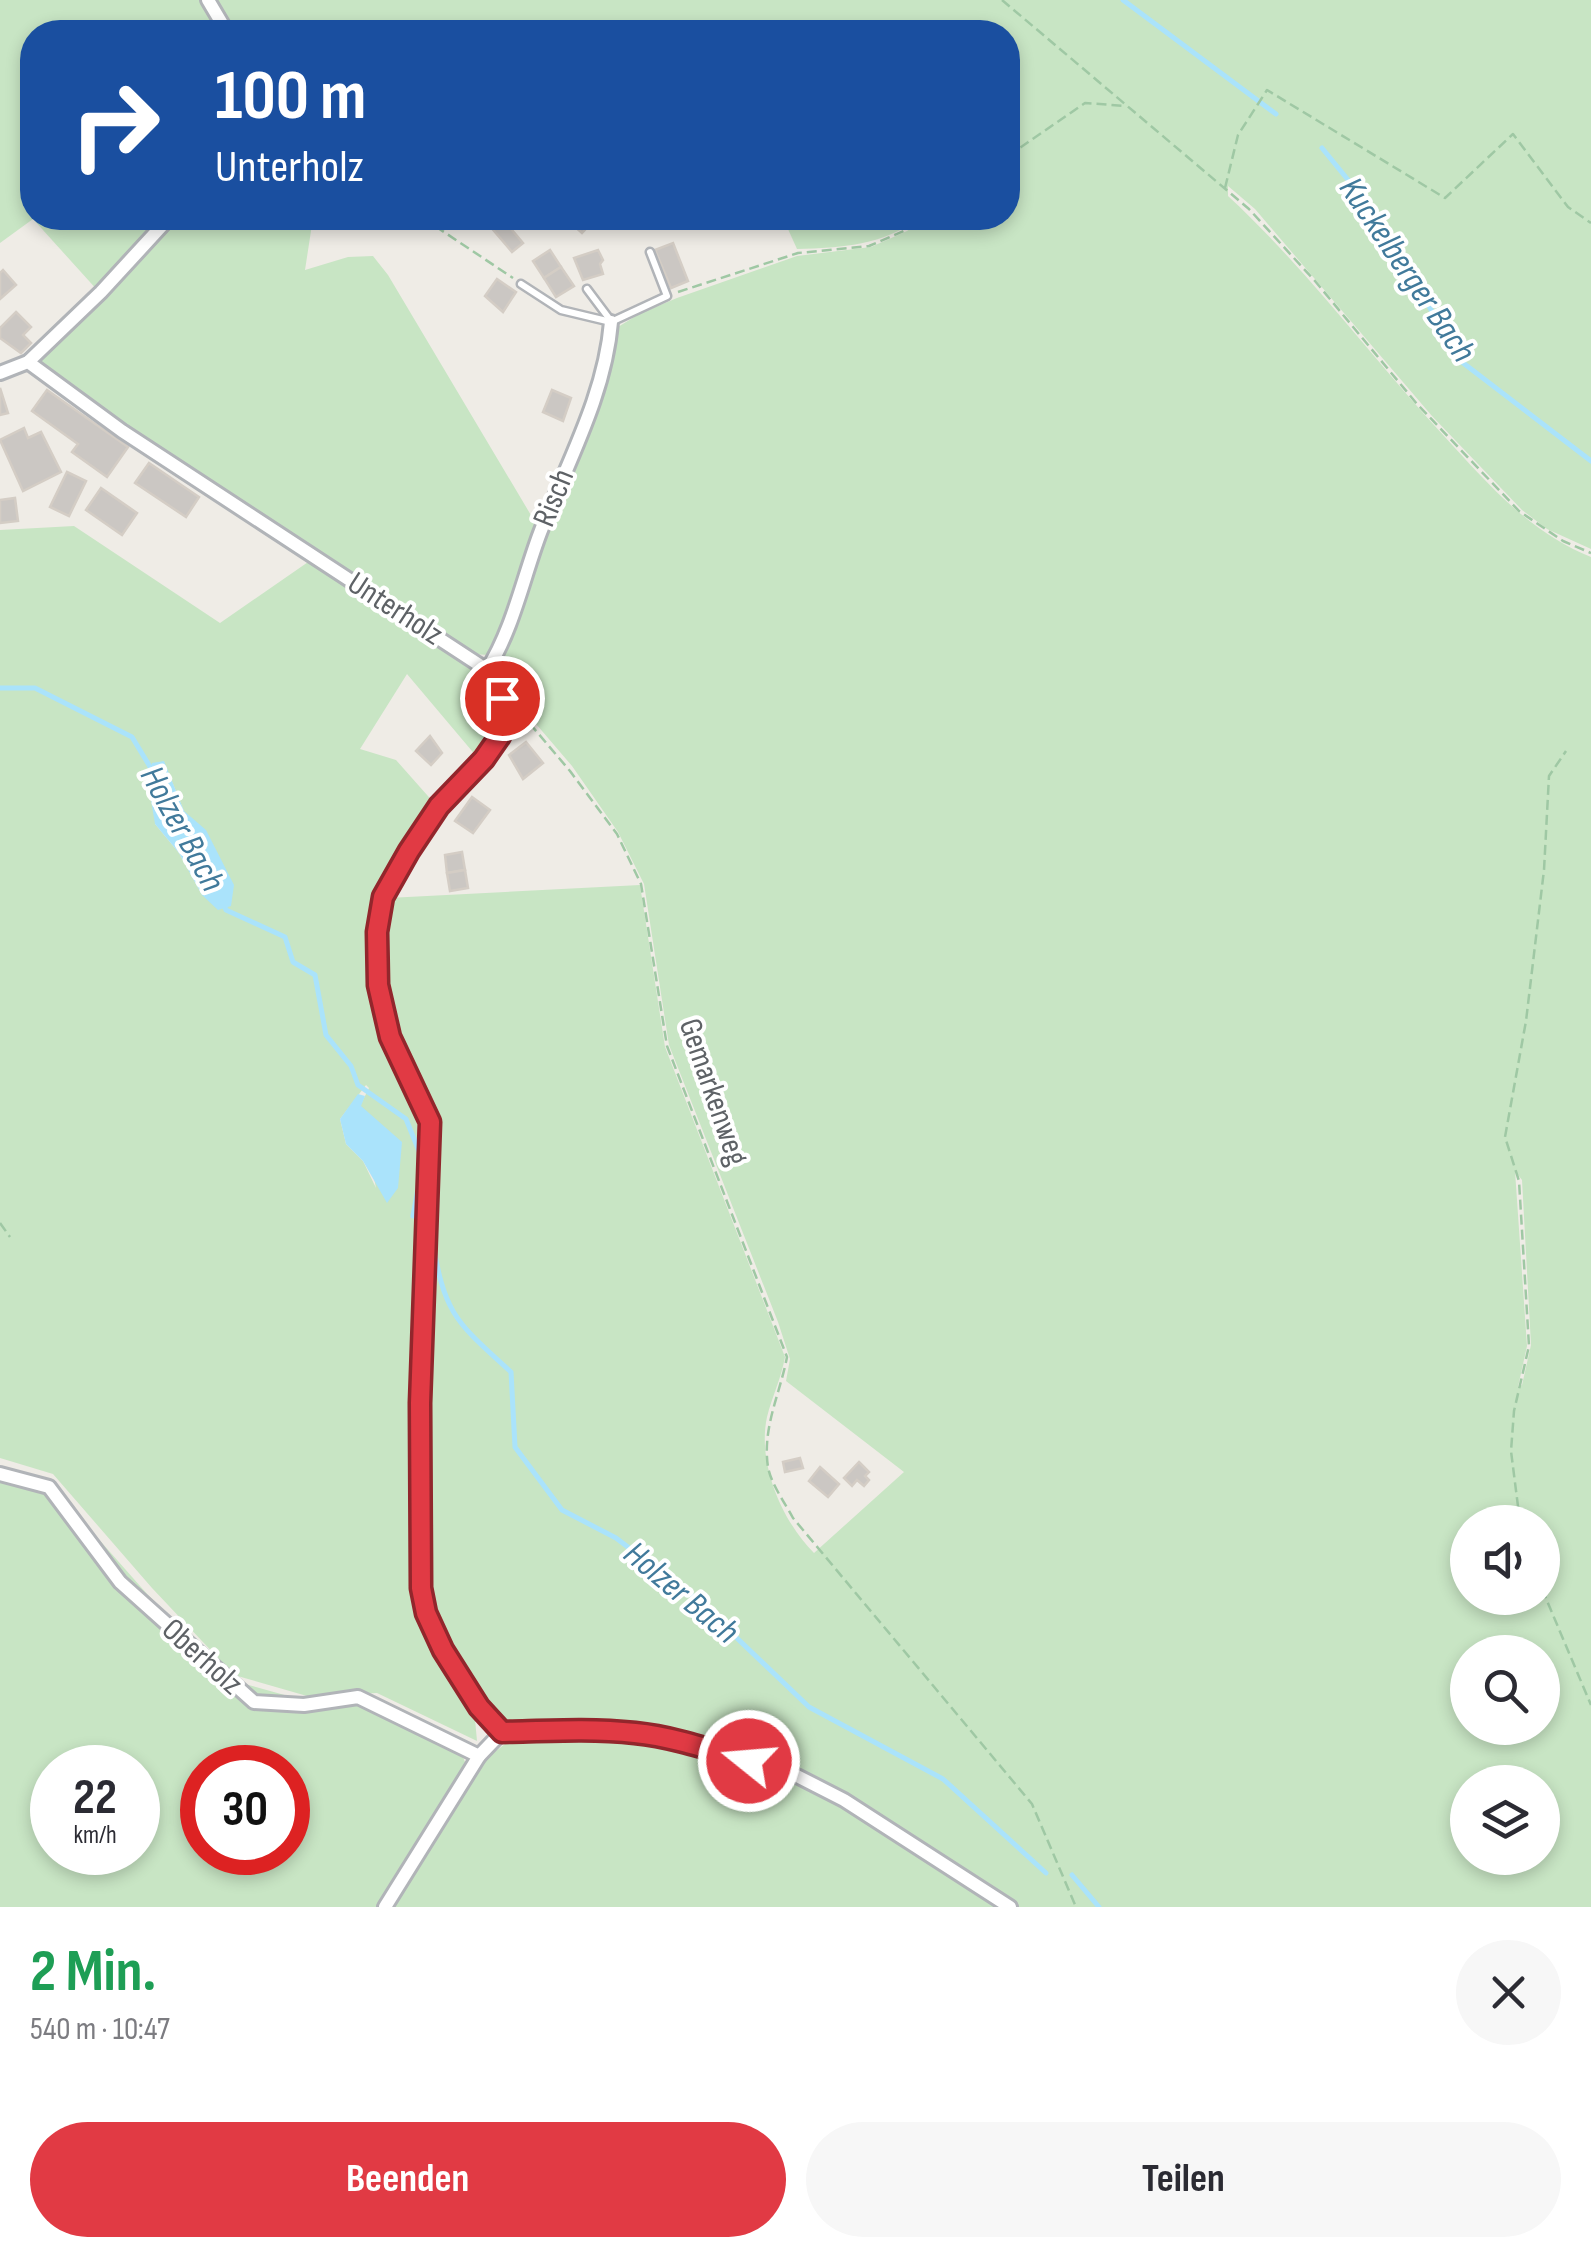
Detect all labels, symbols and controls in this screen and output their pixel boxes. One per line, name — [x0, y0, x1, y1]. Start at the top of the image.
text: 100 m — [215, 55, 366, 139]
icon: right — [50, 60, 180, 190]
text: Unterholz — [215, 140, 364, 195]
water label: Kuckelberger Bach — [1329, 169, 1485, 371]
street label: Risch — [525, 463, 583, 533]
street label: Unterholz — [340, 564, 450, 654]
pin — [460, 656, 545, 741]
icon: arrive — [475, 671, 530, 726]
water label: Holzer Bach — [130, 759, 234, 899]
street label: Gemarkenweg — [670, 1013, 756, 1171]
map controls — [1450, 1505, 1560, 1875]
button: sound — [1450, 1505, 1560, 1615]
water label: Holzer Bach — [615, 1533, 747, 1653]
street label: Oberholz — [153, 1611, 251, 1703]
button: search — [1450, 1635, 1560, 1745]
position arrow — [697, 1709, 801, 1813]
speed limit sign: 30 — [180, 1745, 310, 1875]
button: layers — [1450, 1765, 1560, 1875]
text: 22 — [73, 1768, 117, 1828]
text: km/h — [73, 1820, 117, 1851]
text: 2 Min. — [30, 1936, 156, 2008]
button: close — [1456, 1940, 1561, 2045]
text: 540 m · 10:47 — [30, 2010, 170, 2049]
button: Beenden — [30, 2122, 786, 2237]
button: Teilen — [806, 2122, 1561, 2237]

